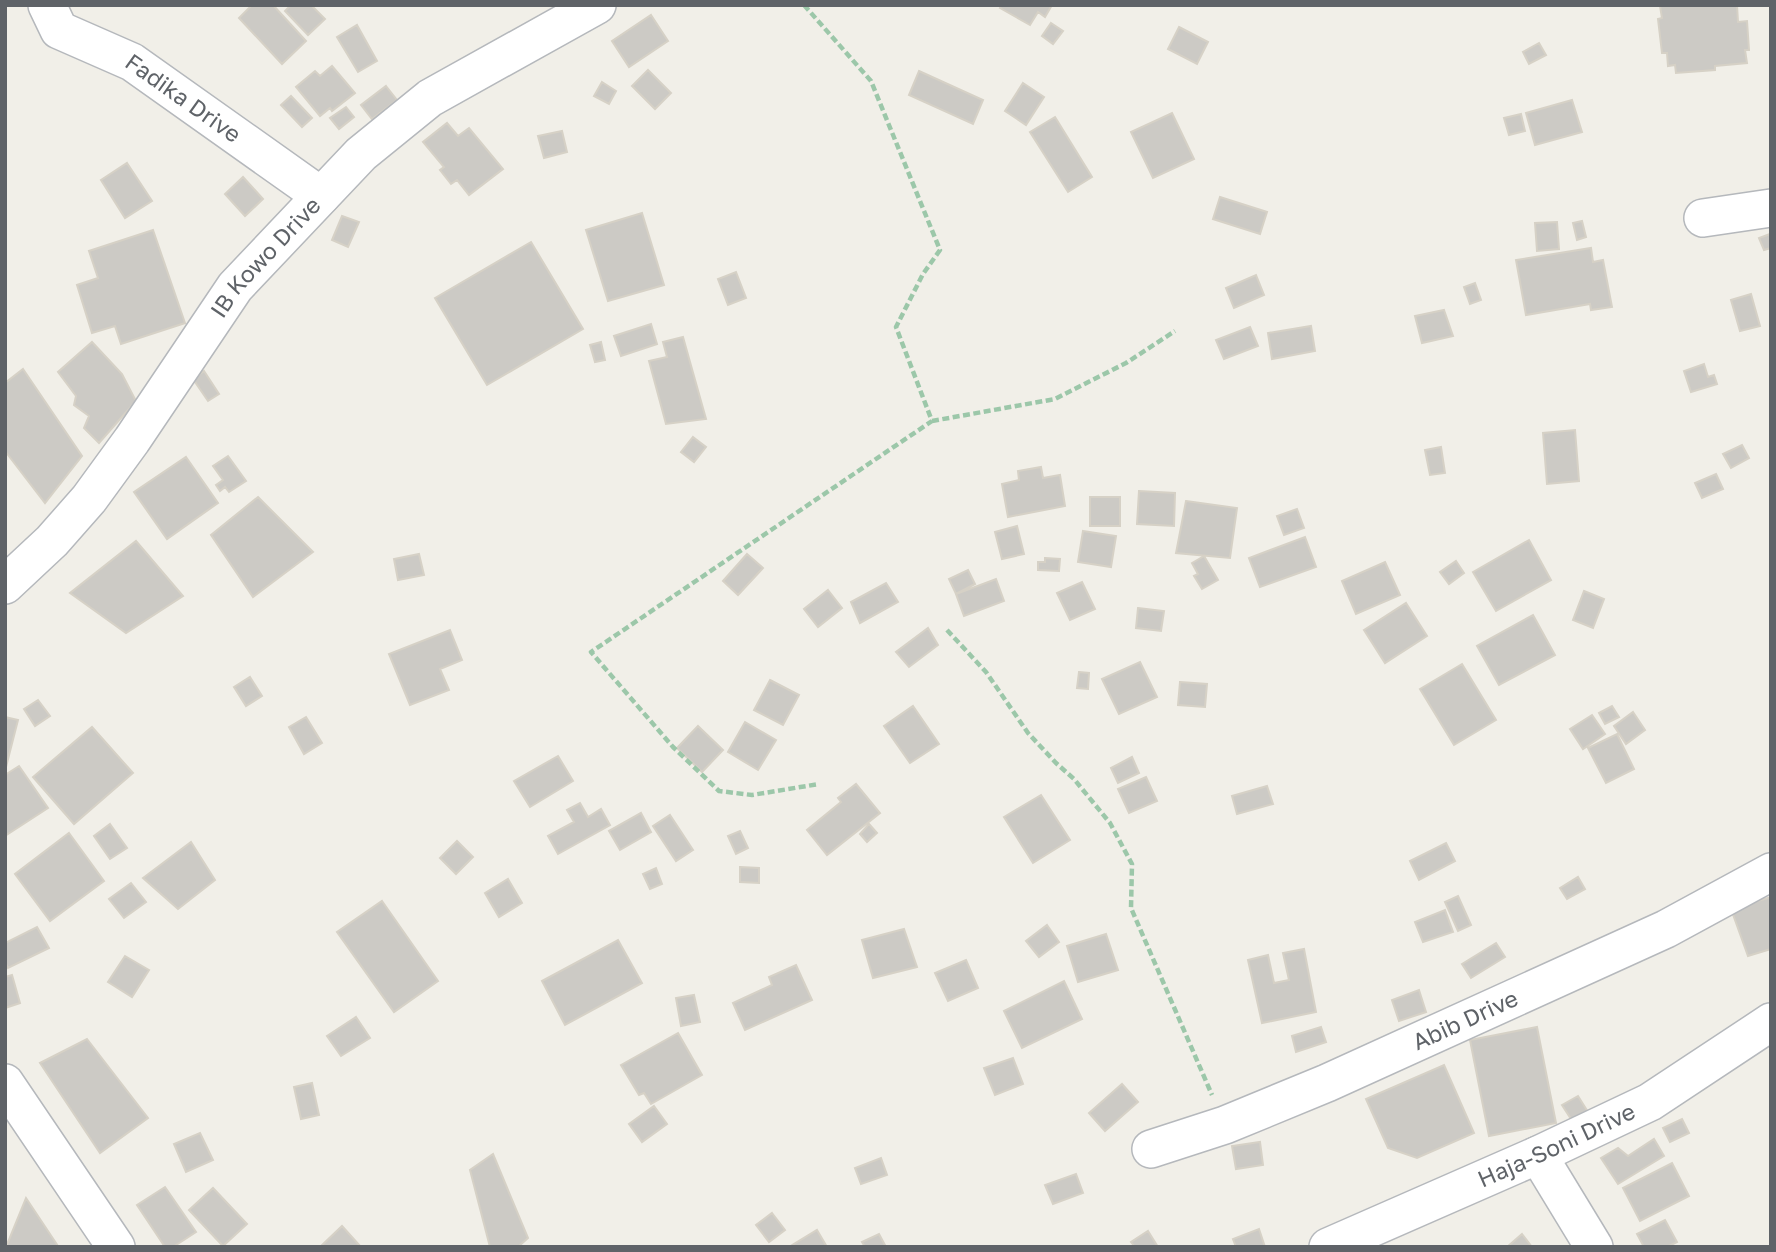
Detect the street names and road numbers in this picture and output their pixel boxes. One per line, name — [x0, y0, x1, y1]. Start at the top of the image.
street label: Fadika Drive — [120, 47, 247, 148]
street label: IB Kowo Drive — [204, 191, 326, 322]
street label: Abib Drive — [1408, 983, 1522, 1055]
street label: Haja-Soni Drive — [1473, 1096, 1639, 1193]

